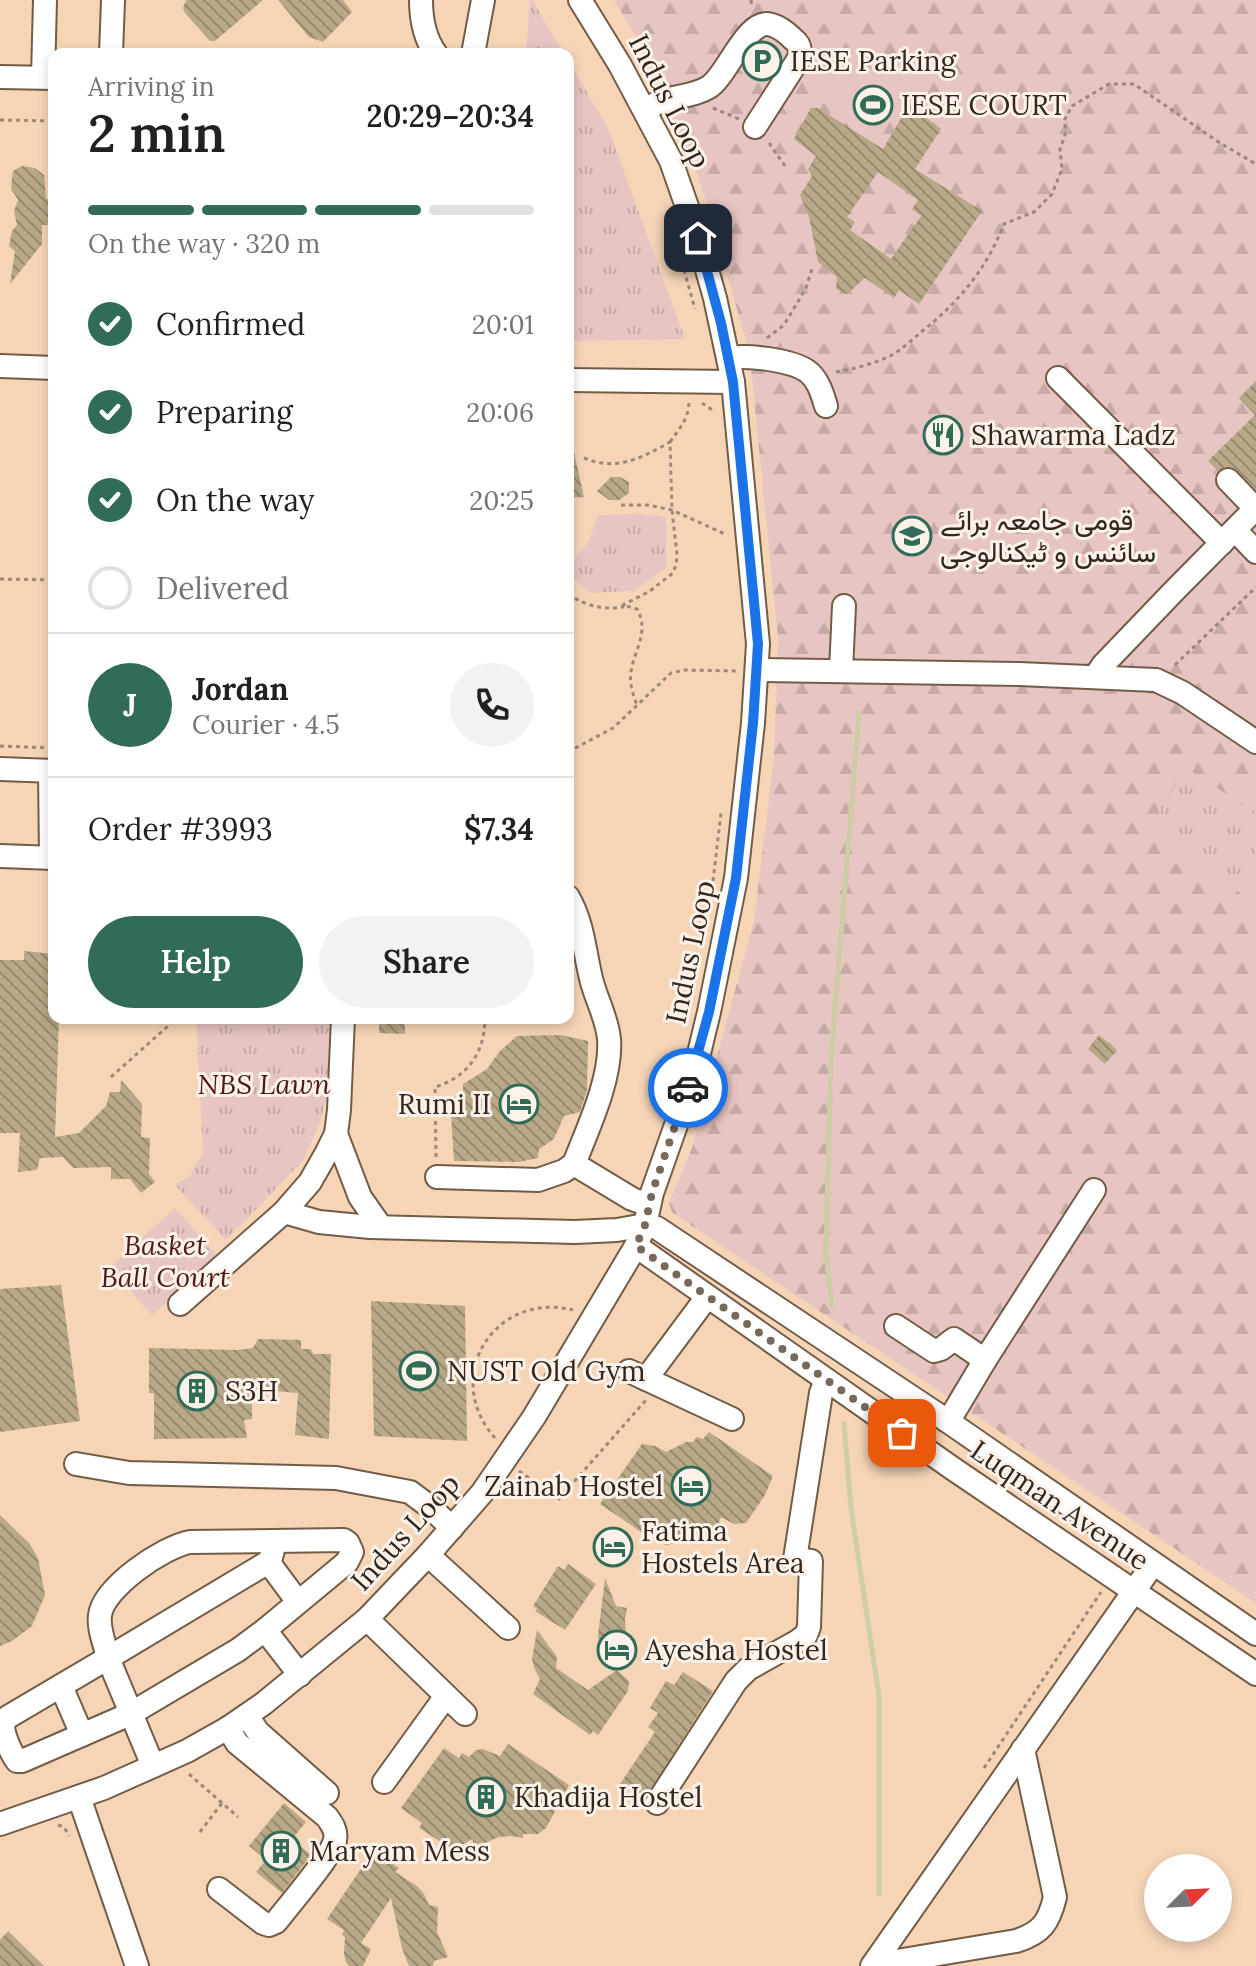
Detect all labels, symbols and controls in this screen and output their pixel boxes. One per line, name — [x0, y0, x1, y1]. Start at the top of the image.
street label: Indus Loop — [621, 28, 719, 174]
parking icon: IESE Parking — [741, 40, 783, 82]
place label: IESE Parking — [790, 43, 957, 79]
text: Arriving in — [88, 70, 215, 103]
sports icon: IESE COURT — [852, 84, 894, 126]
place label: IESE COURT — [901, 87, 1067, 123]
text: 20:29–20:34 — [366, 97, 534, 135]
text: 2 min — [88, 100, 226, 166]
pin — [664, 204, 732, 272]
icon: home — [676, 216, 720, 260]
text: On the way · 320 m — [88, 227, 320, 260]
icon: check — [88, 302, 132, 346]
text: Confirmed — [156, 305, 305, 343]
text: 20:01 — [472, 308, 534, 341]
icon: check — [88, 390, 132, 434]
text: Preparing — [156, 393, 293, 431]
text: 20:06 — [466, 396, 534, 429]
restaurant icon: Shawarma Ladz — [922, 414, 964, 456]
place label: Shawarma Ladz — [971, 417, 1176, 453]
icon: check — [88, 478, 132, 522]
text: On the way — [156, 481, 314, 519]
text: 20:25 — [469, 484, 534, 517]
place label: قومی جامعہ برائے سائنس و ٹیکنالوجی — [940, 502, 1156, 570]
school or university icon: قومی جامعہ برائے سائنس و ٹیکنالوجی — [891, 515, 933, 557]
text: Delivered — [156, 569, 289, 607]
button: phone — [450, 663, 534, 747]
text: Jordan — [192, 670, 289, 708]
text: J — [123, 686, 137, 724]
text: Courier · 4.5 — [192, 708, 340, 741]
text: Order #3993 — [88, 810, 273, 848]
text: $7.34 — [464, 810, 534, 848]
street label: Indus Loop — [657, 877, 723, 1027]
button: Help — [88, 916, 303, 1008]
button: Share — [319, 916, 534, 1008]
courier — [648, 1048, 728, 1128]
park label: NBS Lawn — [197, 1066, 331, 1102]
icon: car — [666, 1066, 710, 1110]
hotel icon: Rumi II — [498, 1083, 540, 1125]
place label: Rumi II — [398, 1086, 491, 1122]
park label: Basket Ball Court — [100, 1227, 230, 1295]
sports icon: NUST Old Gym — [398, 1350, 440, 1392]
place label: NUST Old Gym — [447, 1353, 646, 1389]
building icon: S3H — [176, 1370, 218, 1412]
place label: S3H — [225, 1373, 278, 1409]
pin — [868, 1399, 936, 1467]
icon: bag — [880, 1411, 924, 1455]
street label: Luqman Avenue — [964, 1432, 1156, 1578]
hotel icon: Zainab Hostel — [670, 1465, 712, 1507]
street label: Indus Loop — [343, 1466, 467, 1598]
place label: Zainab Hostel — [484, 1468, 663, 1504]
place label: Fatima Hostels Area — [641, 1513, 805, 1581]
hotel icon: Fatima Hostels Area — [592, 1526, 634, 1568]
hotel icon: Ayesha Hostel — [596, 1629, 638, 1671]
place label: Ayesha Hostel — [644, 1632, 828, 1668]
building icon: Khadija Hostel — [465, 1776, 507, 1818]
place label: Khadija Hostel — [514, 1779, 702, 1815]
building icon: Maryam Mess — [260, 1830, 302, 1872]
place label: Maryam Mess — [309, 1833, 490, 1869]
north arrow — [1144, 1854, 1232, 1942]
map controls — [1144, 1854, 1232, 1942]

